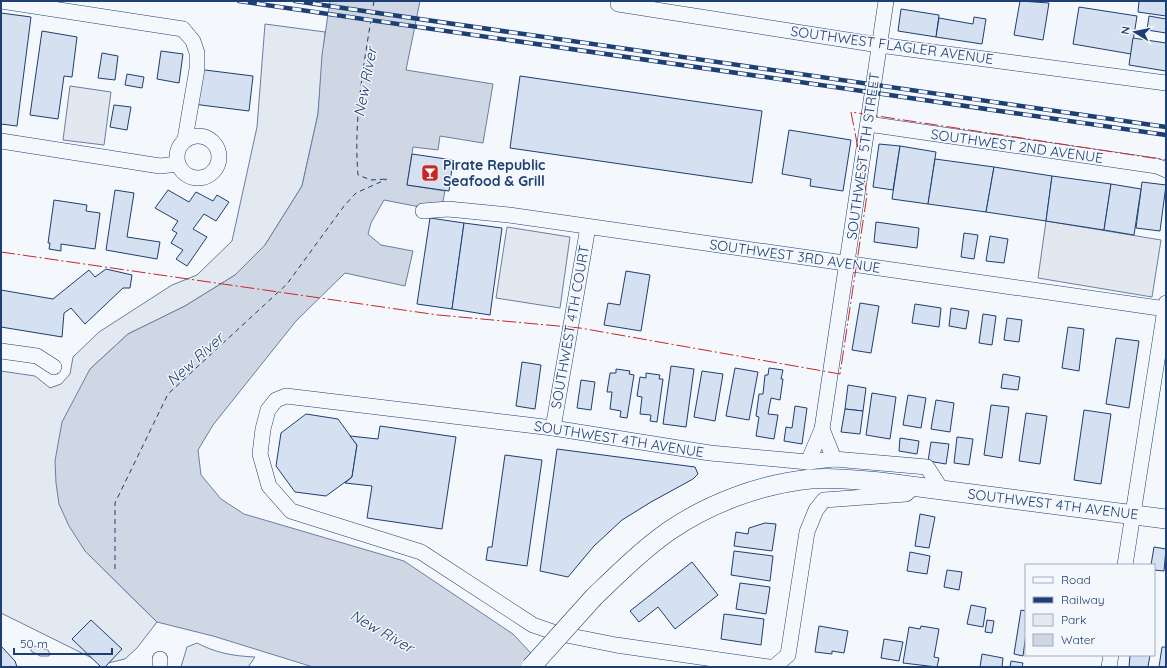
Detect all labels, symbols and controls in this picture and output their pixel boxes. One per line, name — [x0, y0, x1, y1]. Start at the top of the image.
north arrow — [1115, 12, 1155, 52]
street label: SOUTHWEST FLAGLER AVENUE — [789, 22, 995, 68]
text: N — [1118, 25, 1133, 35]
water label: New River — [349, 44, 381, 118]
street label: SOUTHWEST 5TH STREET — [842, 71, 884, 241]
street label: SOUTHWEST 2ND AVENUE — [930, 125, 1104, 167]
place label: Pirate Republic Seafood & Grill — [443, 156, 545, 190]
bar icon: Pirate Republic Seafood & Grill — [420, 163, 440, 183]
street label: SOUTHWEST 3RD AVENUE — [708, 235, 882, 277]
street label: SOUTHWEST 4TH COURT — [547, 244, 593, 410]
water label: New River — [163, 327, 229, 390]
street label: SOUTHWEST 4TH AVENUE — [533, 417, 705, 461]
street label: SOUTHWEST 4TH AVENUE — [967, 485, 1139, 523]
legend — [1025, 564, 1155, 656]
text: Road — [1061, 572, 1091, 587]
text: Railway — [1061, 592, 1105, 607]
water label: New River — [347, 605, 419, 658]
text: Park — [1061, 612, 1086, 627]
scale bar — [14, 630, 112, 656]
text: Water — [1061, 632, 1096, 647]
text: 50 m — [20, 636, 48, 651]

